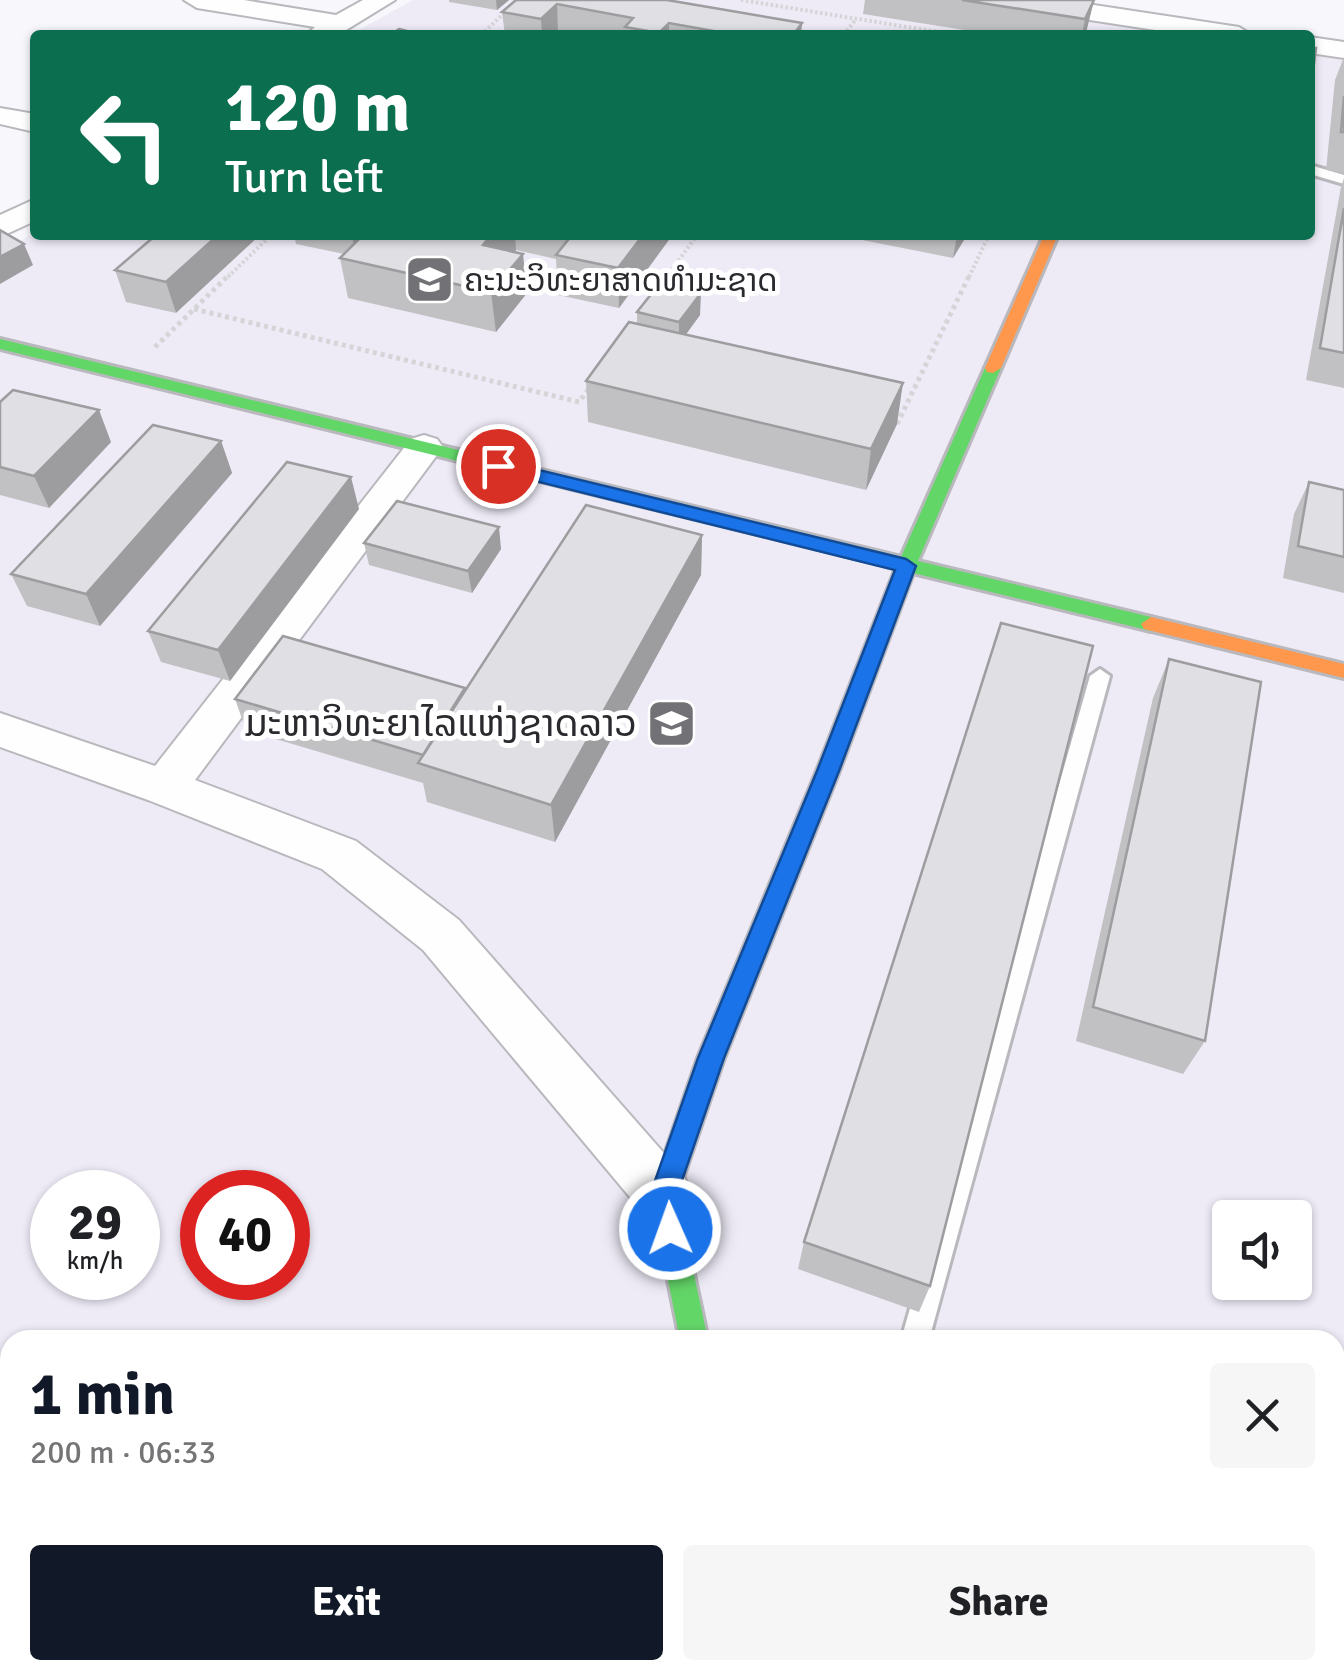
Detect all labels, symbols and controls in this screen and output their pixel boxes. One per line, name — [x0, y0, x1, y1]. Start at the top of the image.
text: 120 m — [225, 64, 410, 150]
icon: left — [60, 70, 190, 200]
text: Turn left — [225, 150, 384, 205]
school or university icon: ຄະນະວິທະຍາສາດທຳມະຊາດ — [403, 254, 455, 306]
place label: ຄະນະວິທະຍາສາດທຳມະຊາດ — [464, 261, 778, 300]
pin — [456, 424, 541, 509]
icon: arrive — [471, 439, 526, 494]
school or university icon: ມະຫາວິທະຍາໄລແຫ່ງຊາດລາວ — [646, 697, 698, 749]
place label: ມະຫາວິທະຍາໄລແຫ່ງຊາດລາວ — [244, 700, 637, 747]
speed limit sign: 40 — [180, 1170, 310, 1300]
position arrow — [618, 1177, 722, 1281]
text: 29 — [68, 1192, 122, 1254]
map controls — [1212, 1200, 1312, 1300]
button: sound — [1212, 1200, 1312, 1300]
text: km/h — [67, 1245, 123, 1276]
text: 1 min — [30, 1358, 175, 1432]
button: close — [1210, 1363, 1315, 1468]
text: 200 m · 06:33 — [30, 1433, 216, 1472]
button: Exit — [30, 1545, 663, 1660]
button: Share — [683, 1545, 1315, 1660]

